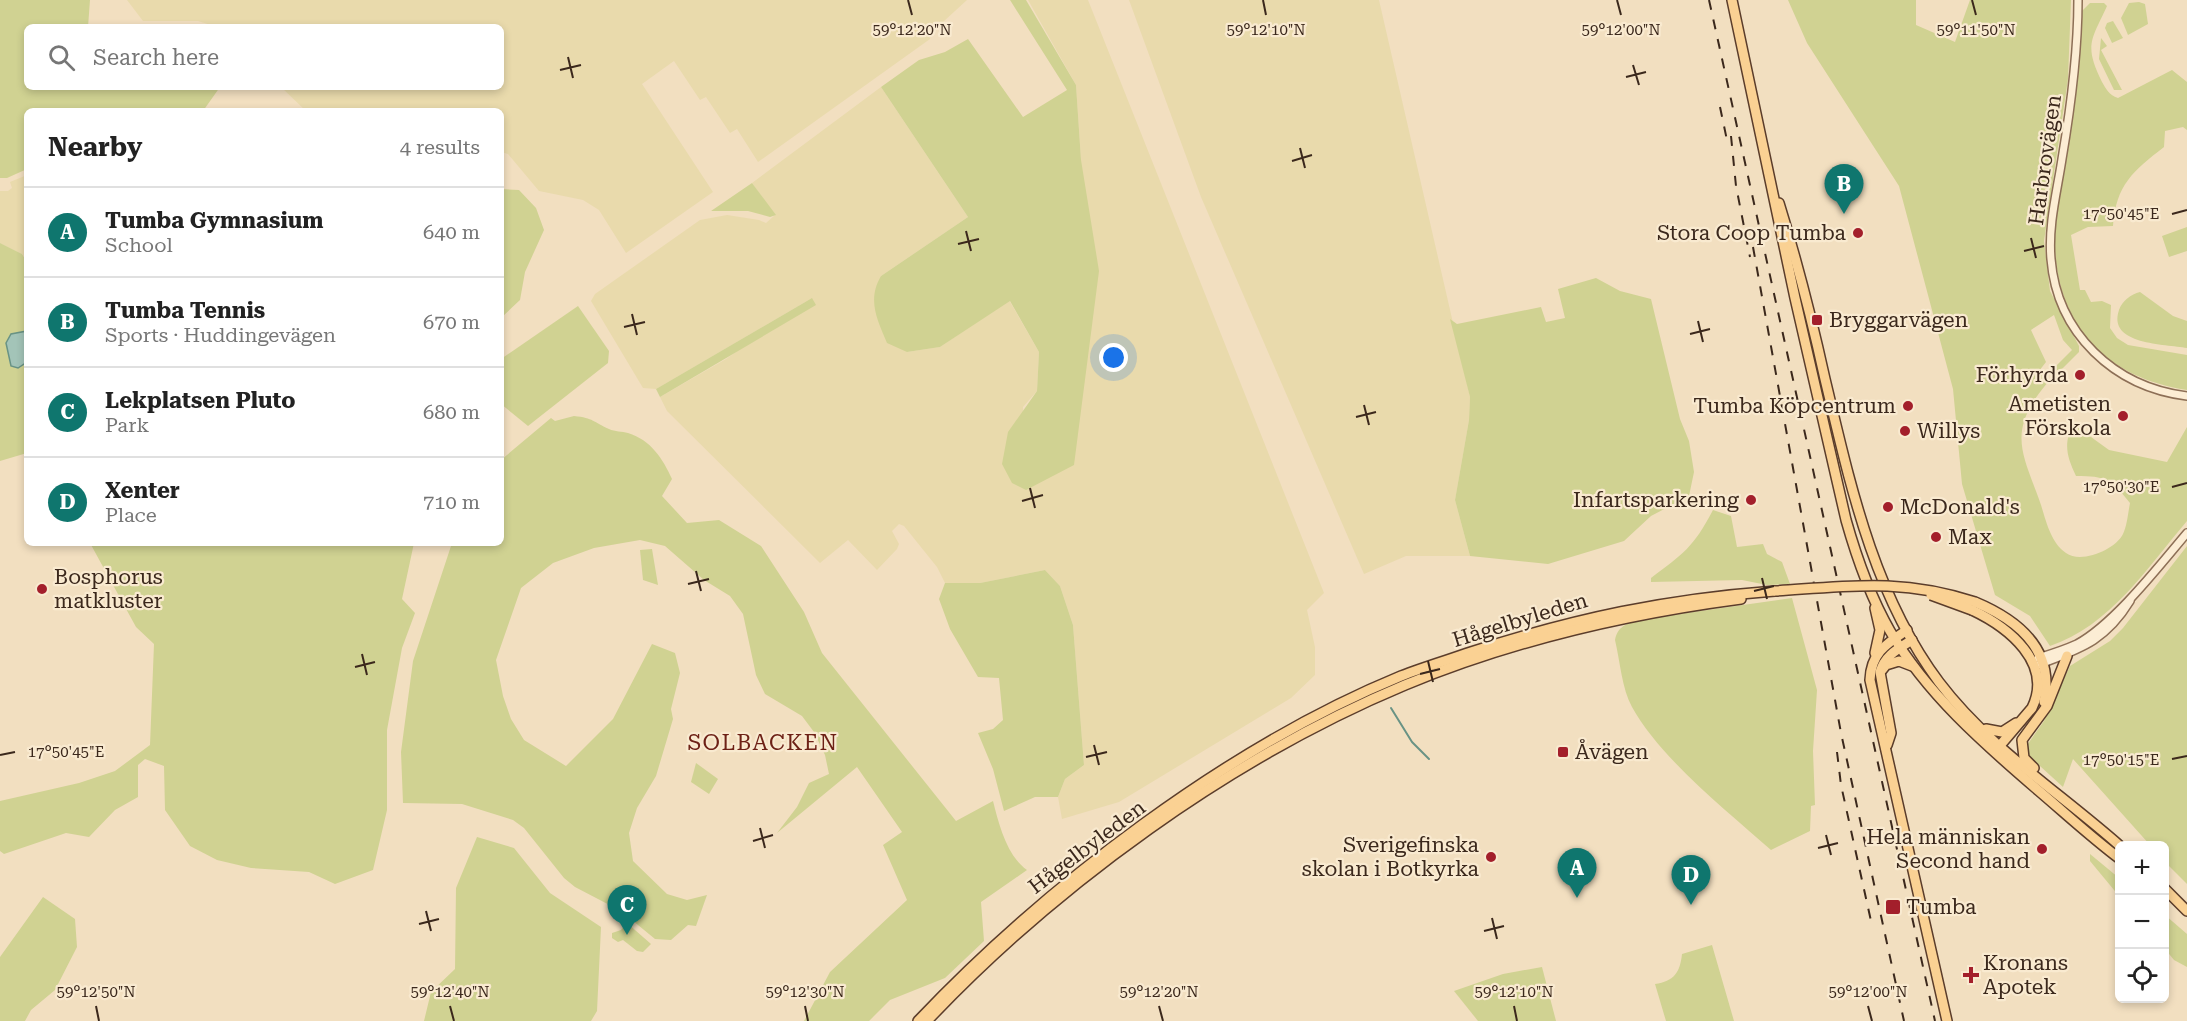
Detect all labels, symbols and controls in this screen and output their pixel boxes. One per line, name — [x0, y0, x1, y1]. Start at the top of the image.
text: 59°12'20"N — [872, 21, 952, 39]
text: 59°12'10"N — [1226, 21, 1306, 39]
text: 59°12'00"N — [1581, 21, 1661, 39]
text: 59°11'50"N — [1936, 21, 2016, 39]
search box — [24, 24, 504, 90]
icon: search — [45, 41, 78, 74]
text: Search here — [93, 45, 219, 70]
street label: Harbrovägen — [2024, 93, 2066, 227]
text: Nearby — [48, 132, 142, 162]
text: 4 results — [400, 135, 480, 159]
pin: B — [1824, 164, 1864, 214]
text: 17°50'45"E — [2083, 205, 2159, 223]
text: Tumba Gymnasium — [105, 208, 323, 233]
text: A — [60, 220, 75, 244]
text: 640 m — [423, 220, 480, 244]
place label: Stora Coop Tumba — [1657, 221, 1847, 245]
marker: Stora Coop Tumba — [1851, 226, 1865, 240]
text: School — [105, 233, 173, 257]
text: Tumba Tennis — [105, 298, 265, 323]
place label: Bryggarvägen — [1829, 308, 1968, 332]
text: B — [60, 310, 75, 334]
text: 670 m — [423, 310, 480, 334]
marker: Bryggarvägen — [1810, 313, 1824, 327]
text: Sports · Huddingevägen — [105, 323, 336, 347]
your location — [1099, 343, 1128, 372]
place label: Förhyrda — [1976, 363, 2069, 387]
marker: Förhyrda — [2073, 368, 2087, 382]
text: Lekplatsen Pluto — [105, 388, 295, 413]
place label: Ametisten Förskola — [2008, 392, 2112, 440]
place label: Tumba Köpcentrum — [1693, 394, 1896, 418]
marker: Tumba Köpcentrum — [1901, 399, 1915, 413]
text: C — [61, 400, 75, 424]
text: 680 m — [423, 400, 480, 424]
marker: Ametisten Förskola — [2116, 409, 2130, 423]
text: Park — [105, 413, 149, 437]
place label: Willys — [1917, 419, 1980, 443]
marker: Willys — [1898, 424, 1912, 438]
text: Xenter — [105, 478, 180, 503]
text: 17°50'30"E — [2083, 478, 2159, 496]
place label: Infartsparkering — [1573, 488, 1739, 512]
text: D — [59, 490, 76, 514]
text: 710 m — [423, 490, 480, 514]
marker: Infartsparkering — [1744, 493, 1758, 507]
place label: McDonald's — [1900, 495, 2020, 519]
marker: McDonald's — [1881, 500, 1895, 514]
text: Place — [105, 503, 157, 527]
place label: Max — [1948, 525, 1992, 549]
marker: Max — [1929, 530, 1943, 544]
place label: Bosphorus matkluster — [54, 565, 163, 613]
marker: Bosphorus matkluster — [35, 582, 49, 596]
street label: Hågelbyleden — [1450, 588, 1591, 652]
district label: SOLBACKEN — [687, 730, 839, 755]
place label: Åvägen — [1575, 739, 1649, 764]
text: 17°50'45"E — [28, 743, 104, 761]
marker: Åvägen — [1556, 745, 1570, 759]
text: 17°50'15"E — [2083, 751, 2159, 769]
street label: Hågelbyleden — [1024, 795, 1151, 899]
place label: Hela människan Second hand — [1866, 825, 2031, 873]
place label: Sverigefinska skolan i Botkyrka — [1302, 833, 1480, 881]
map controls — [2115, 841, 2169, 1003]
button: + — [2115, 841, 2169, 895]
marker: Hela människan Second hand — [2035, 842, 2049, 856]
pin: A — [1558, 848, 1596, 898]
marker: Sverigefinska skolan i Botkyrka — [1484, 850, 1498, 864]
pin: D — [1672, 856, 1710, 905]
pin: C — [608, 886, 646, 935]
place label: Tumba — [1906, 895, 1977, 919]
button: − — [2115, 895, 2169, 949]
marker: Tumba — [1884, 898, 1902, 916]
button: locate — [2115, 949, 2169, 1003]
place label: Kronans Apotek — [1983, 951, 2068, 999]
marker: Kronans Apotek — [1964, 968, 1978, 982]
text: 59°12'50"N — [56, 983, 136, 1001]
text: 59°12'40"N — [410, 983, 490, 1001]
text: 59°12'30"N — [765, 983, 845, 1001]
text: 59°12'20"N — [1119, 983, 1199, 1001]
text: 59°12'10"N — [1474, 983, 1554, 1001]
text: 59°12'00"N — [1828, 983, 1908, 1001]

